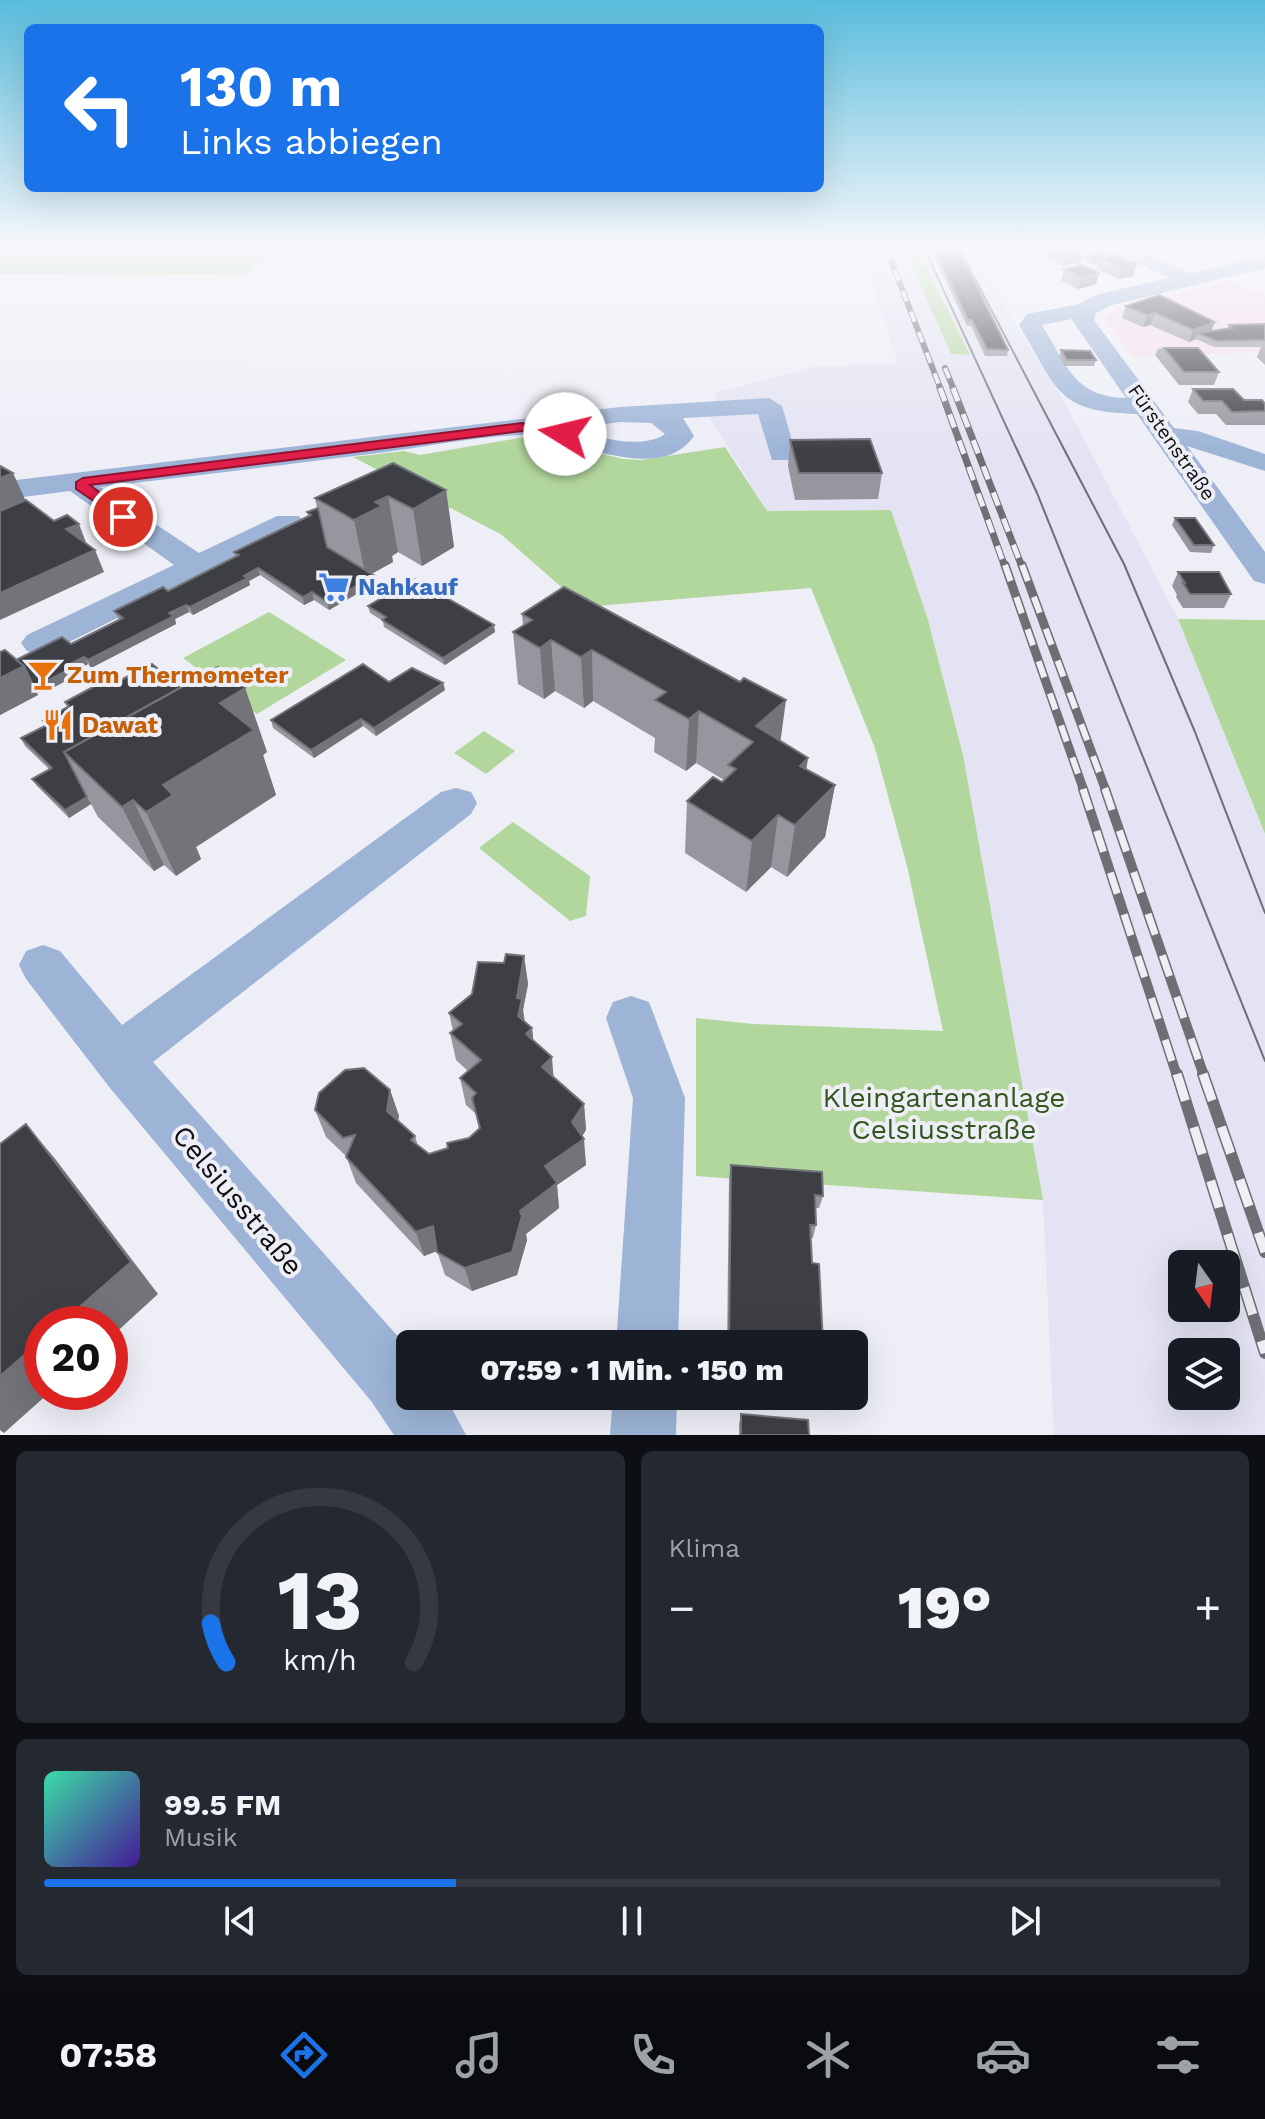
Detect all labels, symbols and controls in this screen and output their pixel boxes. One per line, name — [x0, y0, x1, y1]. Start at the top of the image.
text: 130 m — [180, 54, 342, 120]
icon: left — [48, 56, 152, 160]
text: Links abbiegen — [180, 121, 443, 163]
street label: Fürstenstraße — [1123, 379, 1221, 505]
position arrow — [523, 392, 607, 476]
pin — [89, 483, 157, 551]
icon: arrive — [101, 495, 145, 539]
supermarket icon: Nahkauf — [317, 570, 351, 604]
place label: Nahkauf — [358, 573, 458, 601]
bar icon: Zum Thermometer — [26, 658, 60, 692]
place label: Zum Thermometer — [67, 661, 289, 689]
restaurant icon: Dawat — [41, 708, 75, 742]
place label: Dawat — [82, 711, 158, 739]
park label: Kleingartenanlage Celsiusstraße — [822, 1081, 1066, 1146]
street label: Celsiusstraße — [166, 1119, 310, 1282]
north arrow — [1168, 1250, 1240, 1322]
map controls — [1168, 1250, 1240, 1410]
speed limit sign: 20 — [24, 1306, 128, 1410]
button: layers — [1168, 1338, 1240, 1410]
text: 07:59 · 1 Min. · 150 m — [480, 1352, 784, 1387]
text: Klima — [669, 1533, 740, 1563]
text: 13 — [278, 1552, 363, 1649]
text: 19° — [898, 1572, 992, 1643]
text: − — [669, 1582, 695, 1634]
text: + — [1194, 1582, 1221, 1634]
text: km/h — [283, 1643, 357, 1677]
text: 99.5 FM — [164, 1787, 281, 1822]
text: Musik — [164, 1822, 237, 1852]
icon: previous — [218, 1899, 262, 1943]
icon: pause — [610, 1899, 654, 1943]
icon: next — [1003, 1899, 1047, 1943]
icon: directions — [276, 2027, 332, 2083]
icon: music — [451, 2027, 507, 2083]
icon: phone — [625, 2027, 681, 2083]
icon: climate — [800, 2027, 856, 2083]
icon: car — [975, 2027, 1031, 2083]
icon: filters — [1150, 2027, 1206, 2083]
text: 07:58 — [59, 2034, 157, 2076]

